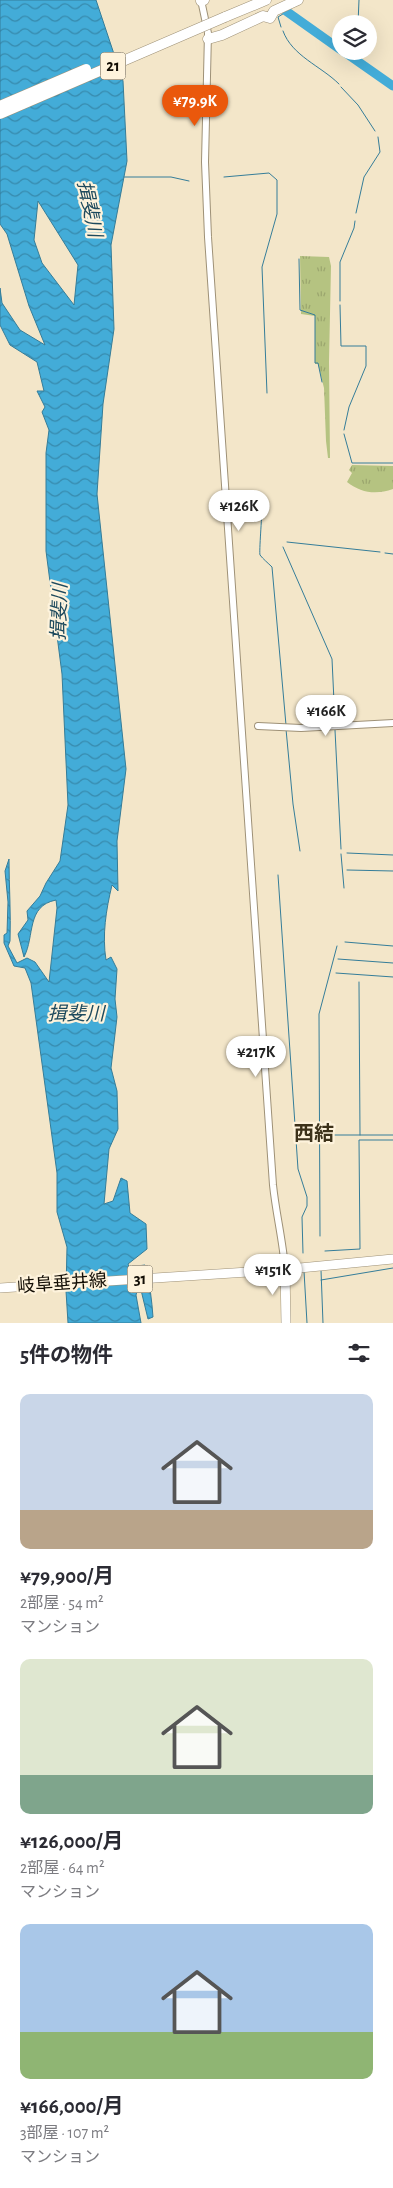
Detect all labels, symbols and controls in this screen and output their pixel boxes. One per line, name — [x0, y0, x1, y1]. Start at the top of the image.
map controls — [332, 15, 377, 60]
button: layers — [332, 15, 377, 60]
road number: 21 — [100, 52, 126, 80]
pin: ¥79.9K — [154, 84, 236, 127]
text: ¥79.9K — [173, 93, 217, 109]
water label: 揖斐川 — [74, 179, 106, 241]
pin: ¥126K — [204, 490, 274, 532]
text: ¥126K — [220, 498, 258, 514]
water label: 揖斐川 — [49, 581, 71, 641]
pin: ¥166K — [291, 694, 361, 737]
text: ¥166K — [307, 703, 345, 719]
water label: 揖斐川 — [47, 1004, 106, 1024]
pin: ¥217K — [221, 1036, 291, 1078]
text: ¥217K — [237, 1044, 275, 1060]
district label: 西結 — [294, 1123, 334, 1144]
pin: ¥151K — [238, 1254, 308, 1296]
text: ¥151K — [255, 1262, 291, 1278]
road number: 31 — [128, 1266, 152, 1292]
street label: 岐阜垂井線 — [16, 1270, 108, 1296]
icon: filters — [345, 1339, 373, 1367]
text: 5件の物件 — [20, 1345, 113, 1366]
icon: home — [152, 1427, 242, 1517]
text: ¥79,900/月 — [20, 1566, 114, 1587]
text: 2部屋 · 54 m² — [20, 1595, 104, 1611]
text: マンション — [20, 1619, 100, 1635]
icon: home — [152, 1692, 242, 1782]
text: ¥126,000/月 — [20, 1831, 123, 1852]
text: 2部屋 · 64 m² — [20, 1860, 104, 1876]
text: マンション — [20, 1884, 100, 1900]
icon: home — [152, 1957, 242, 2047]
text: ¥166,000/月 — [20, 2096, 124, 2117]
text: 3部屋 · 107 m² — [20, 2125, 109, 2141]
text: マンション — [20, 2149, 100, 2165]

